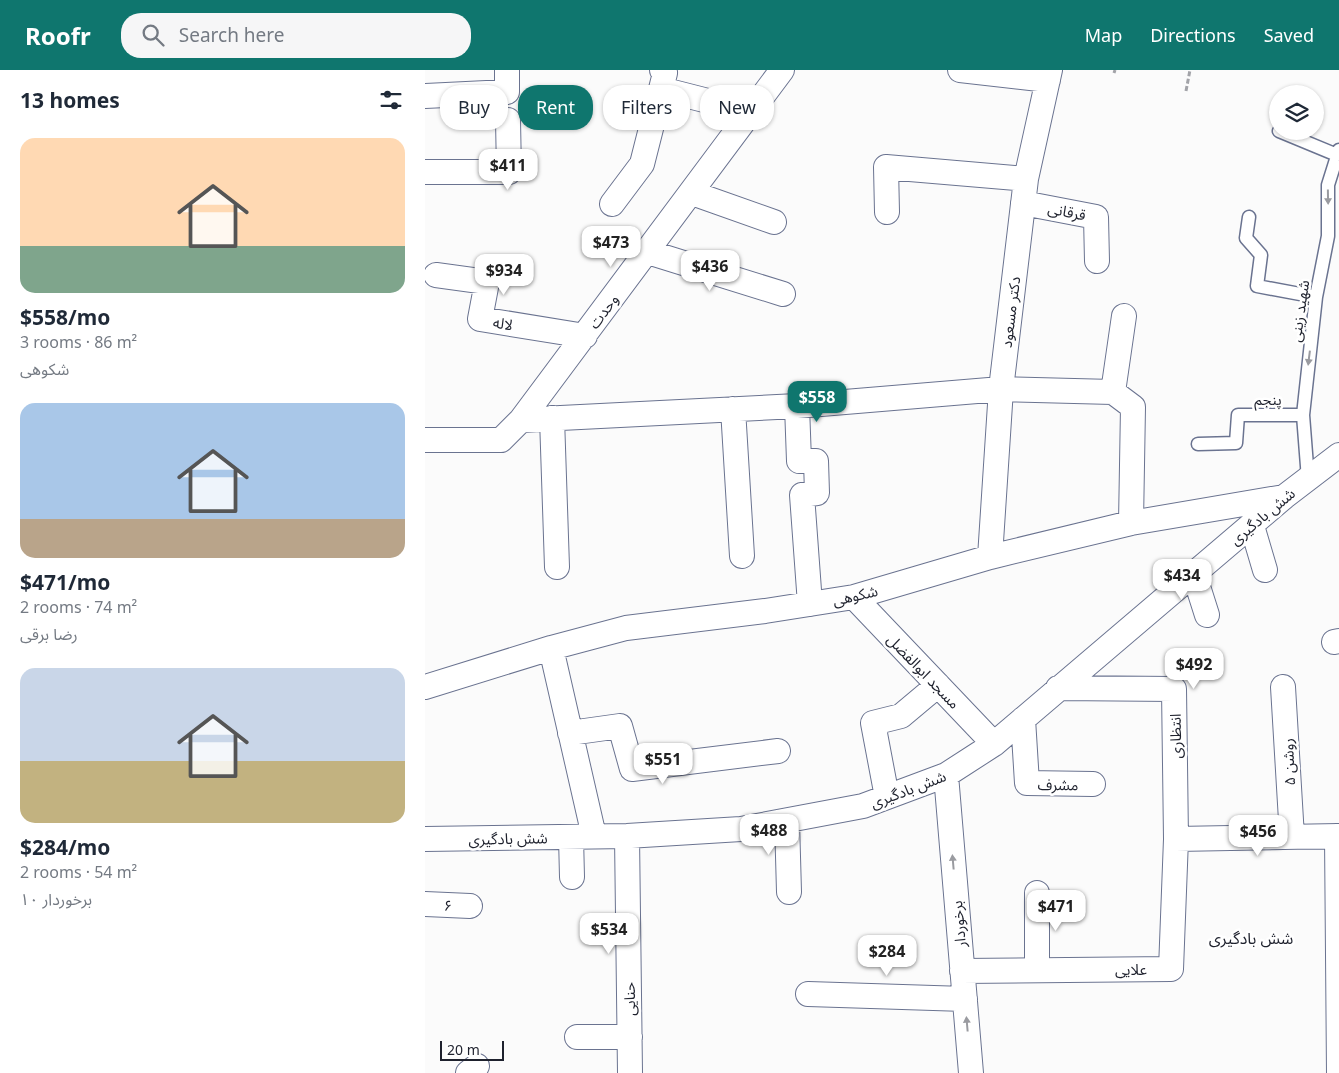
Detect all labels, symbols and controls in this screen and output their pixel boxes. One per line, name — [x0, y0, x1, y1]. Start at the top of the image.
search box — [121, 13, 471, 58]
text: Roofr — [25, 19, 91, 52]
icon: search — [139, 21, 167, 49]
text: Search here — [179, 22, 284, 48]
text: Map — [1085, 23, 1122, 47]
text: Directions — [1150, 23, 1236, 47]
text: Saved — [1264, 23, 1314, 47]
chip: Buy — [440, 85, 508, 130]
chip: Rent — [518, 85, 593, 130]
chip: Filters — [603, 85, 690, 130]
chip: New — [700, 85, 774, 130]
map controls — [1269, 85, 1324, 140]
button: layers — [1269, 85, 1324, 140]
text: 13 homes — [20, 86, 120, 114]
icon: filters — [377, 86, 405, 114]
pin: $411 — [478, 148, 538, 191]
text: $411 — [490, 154, 526, 176]
icon: home — [168, 171, 258, 261]
one-way arrow — [1324, 189, 1332, 205]
street label: قرقانی — [1046, 198, 1088, 225]
pin: $473 — [581, 226, 641, 268]
text: $473 — [593, 231, 629, 253]
pin: $436 — [680, 250, 740, 292]
pin: $934 — [474, 254, 534, 296]
text: $436 — [692, 255, 728, 277]
text: $934 — [486, 259, 522, 281]
street label: دکتر مسعود — [996, 275, 1024, 349]
street label: شهید زینی — [1285, 278, 1313, 343]
street label: وحدت — [583, 290, 623, 332]
text: $558/mo — [20, 303, 110, 331]
street label: لاله — [492, 312, 514, 334]
text: 3 rooms · 86 m² — [20, 331, 137, 353]
one-way arrow — [1305, 350, 1313, 366]
text: شکوهی — [20, 358, 69, 380]
pin: $558 — [787, 380, 847, 423]
text: $558 — [799, 386, 835, 408]
street label: پنجم — [1254, 389, 1282, 411]
icon: home — [168, 436, 258, 526]
street label: شش بادگیری — [1225, 483, 1299, 549]
pin: $434 — [1152, 558, 1212, 601]
text: $434 — [1164, 564, 1200, 586]
text: $471/mo — [20, 568, 110, 596]
street label: شکوهی — [830, 580, 880, 610]
text: 2 rooms · 74 m² — [20, 596, 137, 618]
text: رضا برقی — [20, 623, 78, 645]
street label: مسجد ابوالفضل — [883, 629, 965, 713]
pin: $492 — [1164, 648, 1224, 690]
text: $492 — [1176, 653, 1212, 675]
icon: home — [168, 701, 258, 791]
street label: انتظاری — [1165, 713, 1185, 759]
street label: روشن ۵ — [1277, 738, 1299, 786]
pin: $551 — [633, 742, 693, 785]
text: $551 — [645, 748, 681, 770]
street label: شش بادگیری — [867, 765, 949, 813]
street label: مشرف — [1037, 774, 1079, 794]
pin: $488 — [739, 814, 799, 856]
pin: $456 — [1228, 814, 1288, 857]
text: $488 — [751, 819, 787, 841]
text: $456 — [1240, 820, 1276, 842]
street label: شش بادگیری — [468, 827, 548, 849]
text: $284/mo — [20, 833, 110, 861]
one-way arrow — [949, 854, 957, 870]
text: 2 rooms · 54 m² — [20, 861, 137, 883]
text: برخوردار ۱۰ — [20, 888, 92, 910]
pin: $471 — [1026, 890, 1086, 932]
street label: ۶ — [443, 895, 453, 915]
text: $471 — [1038, 895, 1074, 917]
street label: برخوردار — [946, 900, 970, 949]
pin: $534 — [579, 912, 639, 955]
text: $534 — [591, 918, 627, 940]
district label: شش بادگیری — [1209, 927, 1293, 949]
pin: $284 — [857, 934, 917, 977]
text: $284 — [869, 940, 905, 962]
street label: علایی — [1115, 959, 1147, 979]
street label: حنایی — [619, 982, 639, 1016]
one-way arrow — [963, 1016, 971, 1032]
scale bar — [440, 1038, 504, 1061]
text: 20 m — [447, 1040, 480, 1059]

